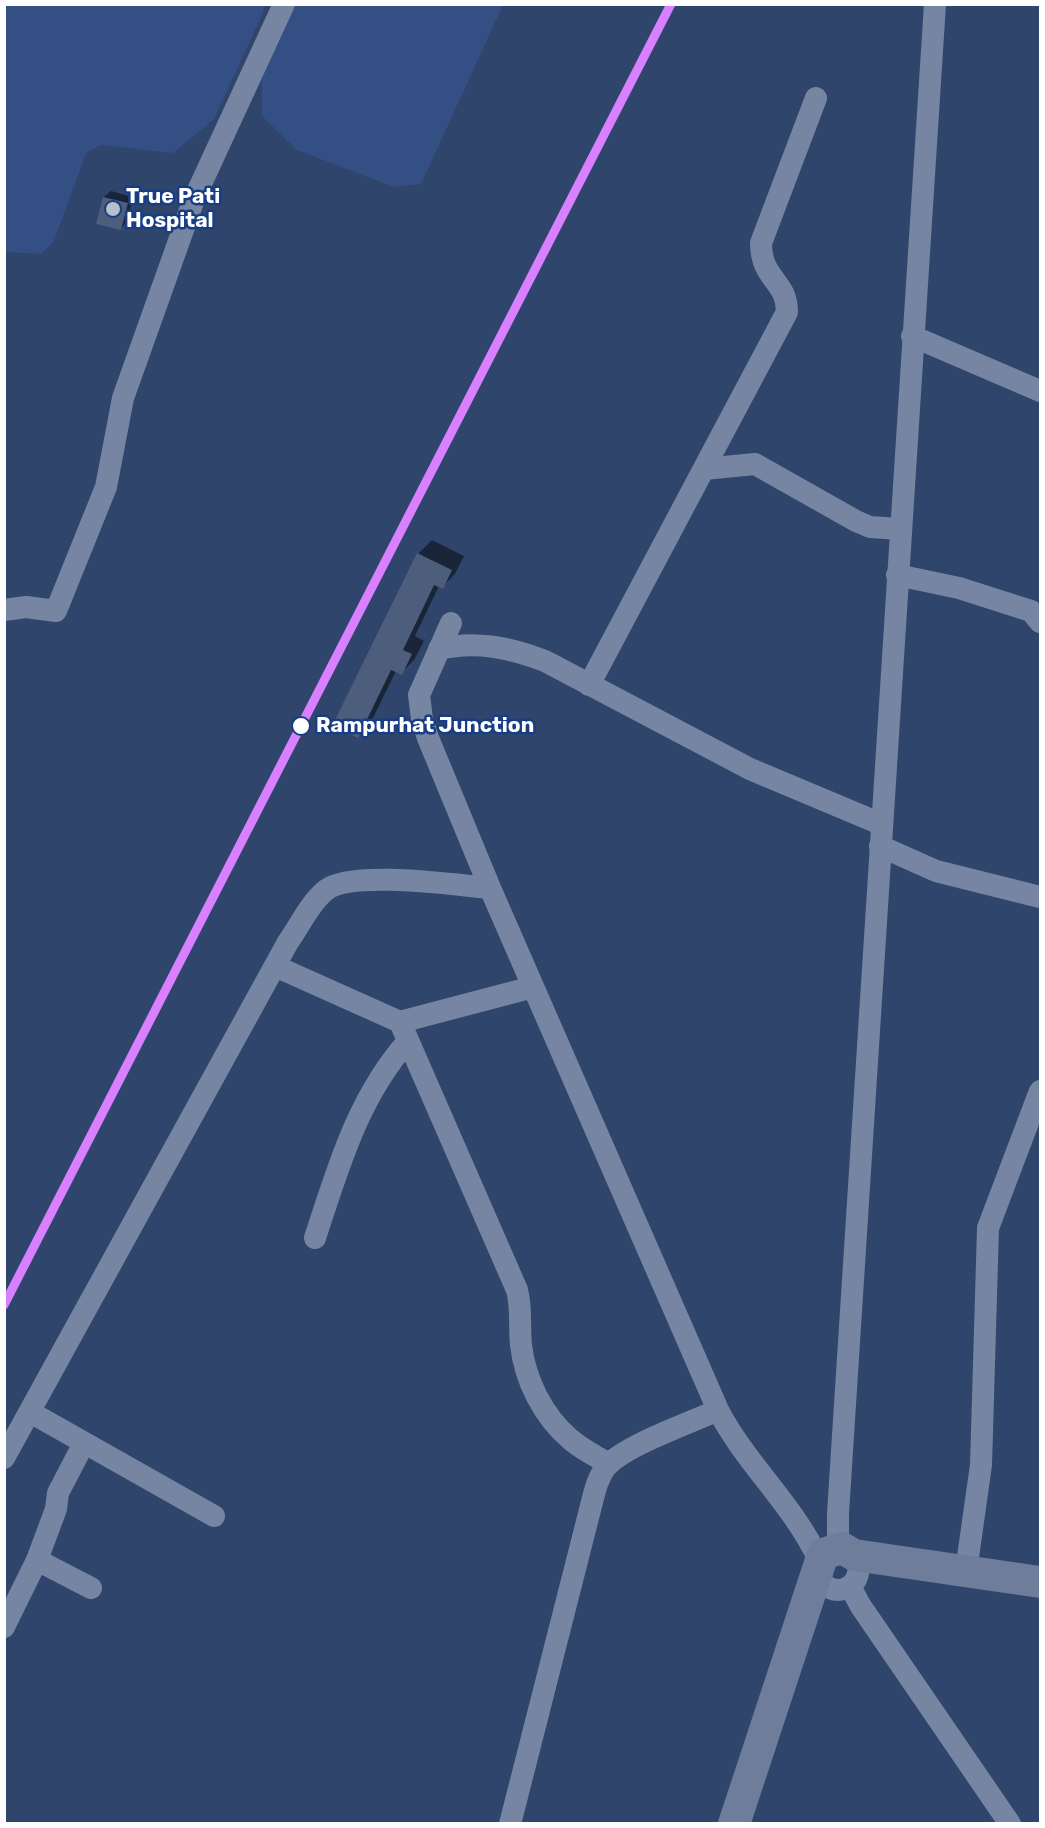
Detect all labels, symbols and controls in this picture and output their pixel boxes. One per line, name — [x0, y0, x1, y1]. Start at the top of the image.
place label: True Pati Hospital — [126, 184, 220, 234]
marker: True Pati Hospital — [104, 200, 122, 218]
place label: Rampurhat Junction — [316, 713, 534, 739]
marker: Rampurhat Junction — [291, 716, 311, 736]

